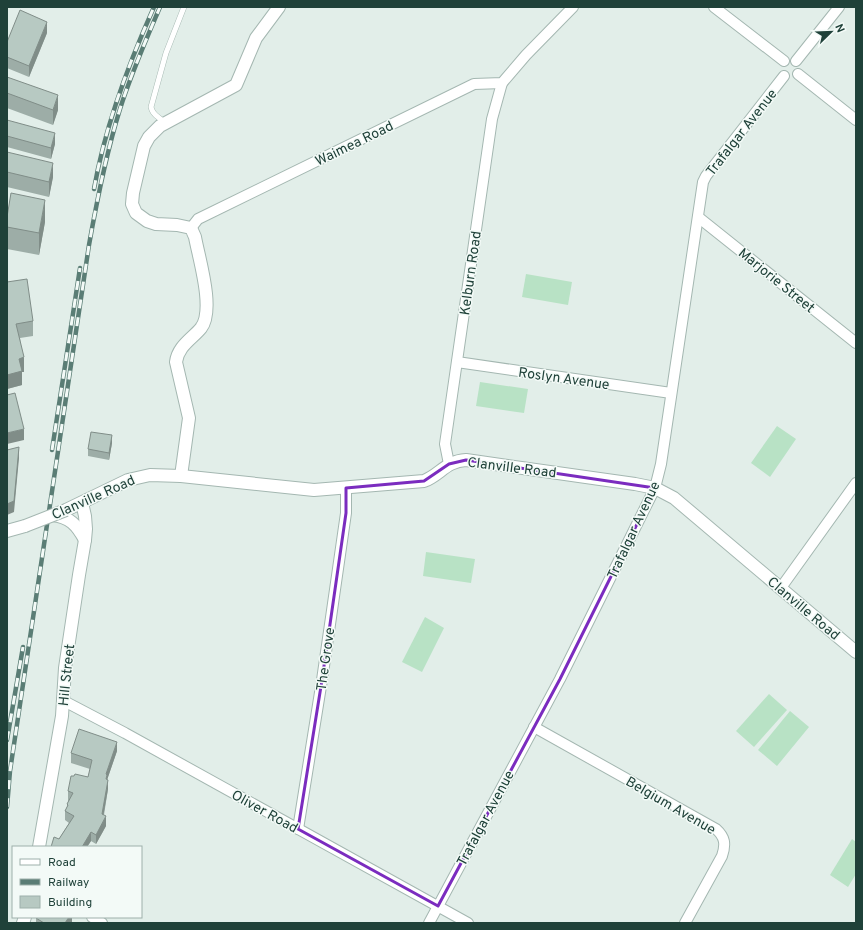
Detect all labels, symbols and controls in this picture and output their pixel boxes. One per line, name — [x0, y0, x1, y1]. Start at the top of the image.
north arrow — [811, 12, 851, 52]
text: N — [831, 22, 847, 35]
street label: Trafalgar Avenue — [703, 86, 781, 180]
street label: Waimea Road — [313, 118, 397, 171]
street label: Kelburn Road — [457, 230, 486, 316]
street label: Marjorie Street — [734, 245, 818, 317]
street label: Roslyn Avenue — [517, 365, 610, 394]
street label: Clanville Road — [466, 455, 557, 482]
street label: Clanville Road — [49, 472, 138, 524]
street label: Trafalgar Avenue — [604, 479, 664, 582]
street label: Clanville Road — [763, 574, 843, 644]
street label: The Grove — [314, 626, 339, 692]
street label: Hill Street — [56, 643, 79, 707]
street label: Trafalgar Avenue — [454, 768, 519, 869]
street label: Belgium Avenue — [622, 774, 718, 839]
street label: Oliver Road — [228, 787, 300, 838]
legend — [12, 846, 142, 918]
text: Road — [48, 855, 76, 871]
text: Railway — [48, 875, 89, 891]
text: Building — [48, 895, 92, 911]

